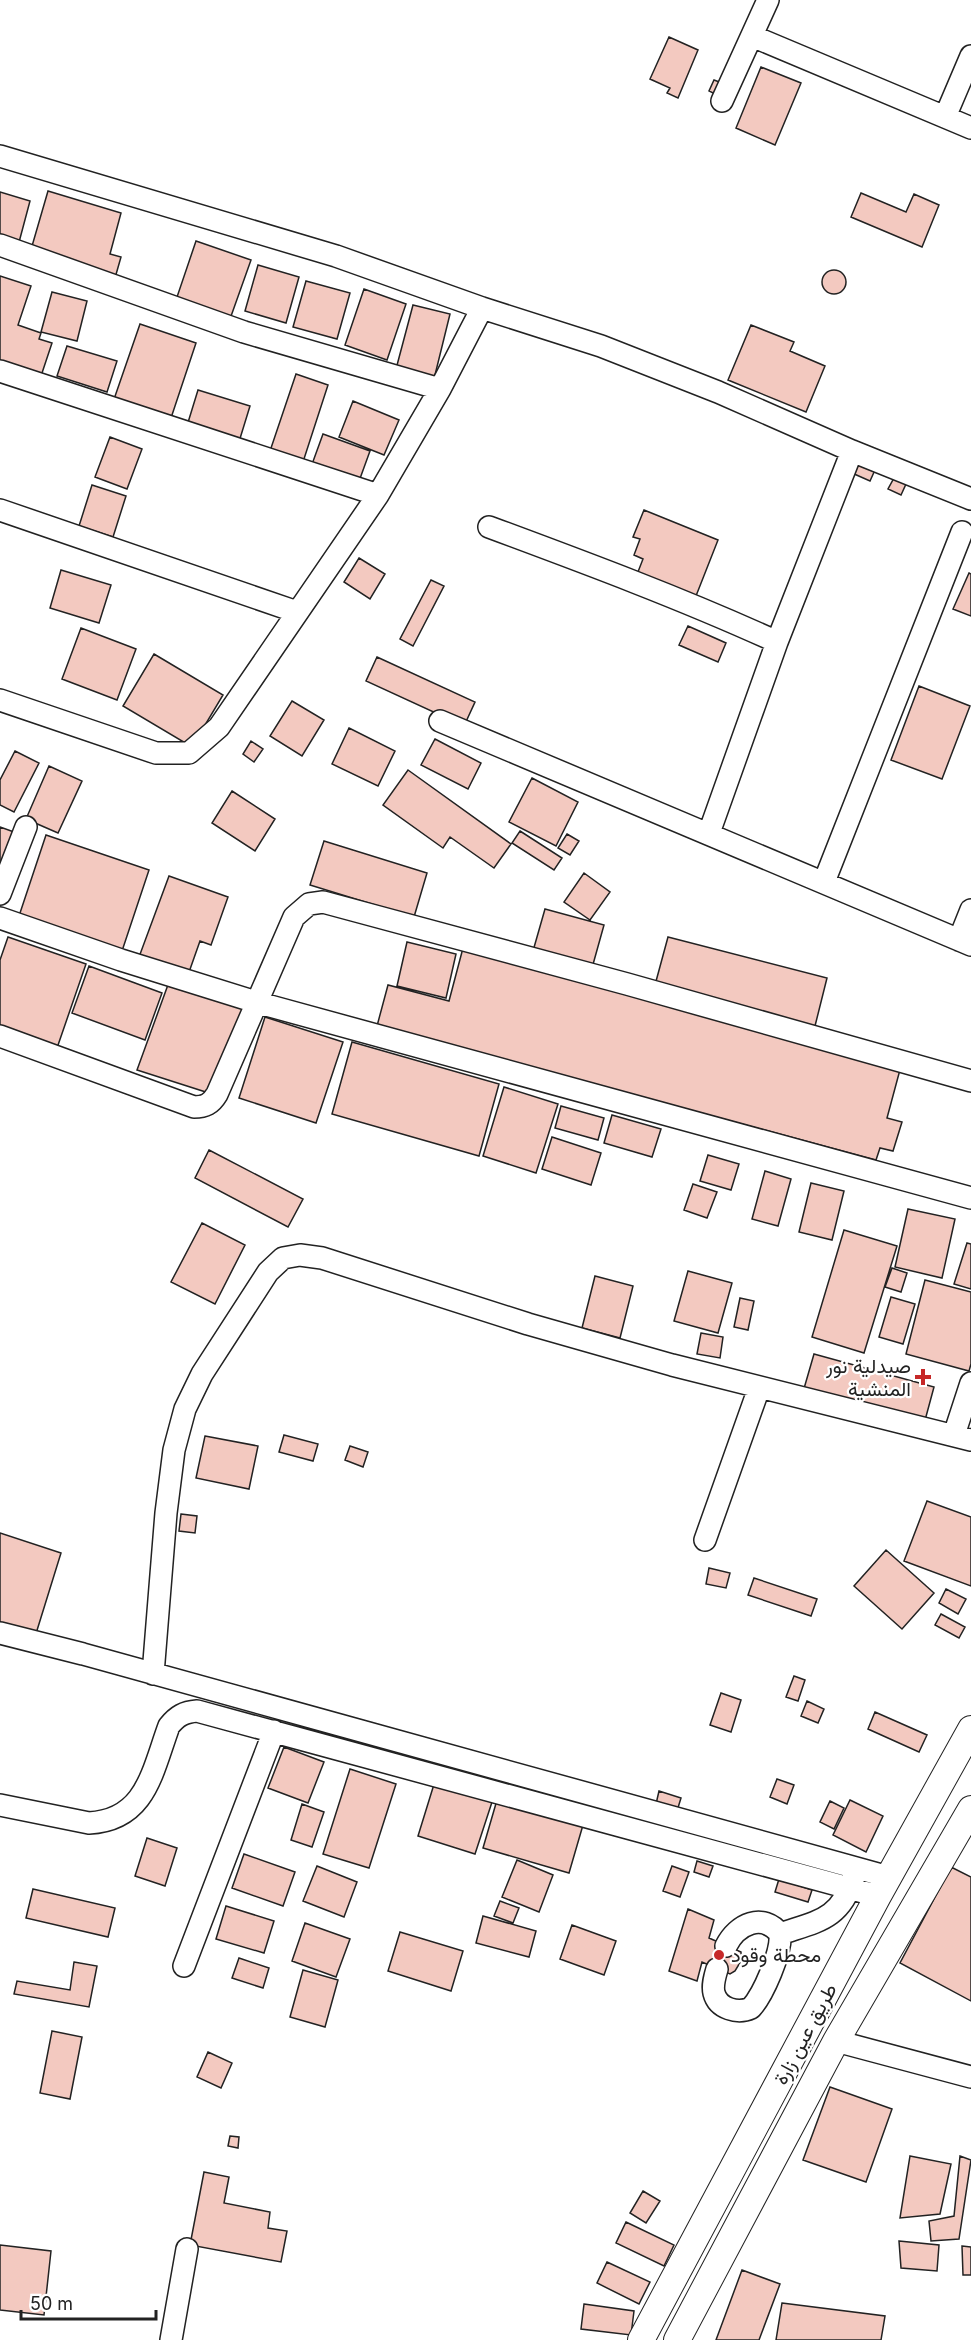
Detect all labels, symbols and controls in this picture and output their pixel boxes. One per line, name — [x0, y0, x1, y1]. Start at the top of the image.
place label: صيدلية نور المنشية — [825, 1354, 911, 1401]
marker: صيدلية نور المنشية — [916, 1370, 930, 1384]
place label: محطة وقود — [731, 1943, 821, 1968]
marker: محطة وقود — [712, 1948, 726, 1962]
street label: طريق عين زارة — [768, 1979, 843, 2089]
scale bar — [21, 2283, 156, 2321]
text: 50 m — [30, 2293, 73, 2314]

